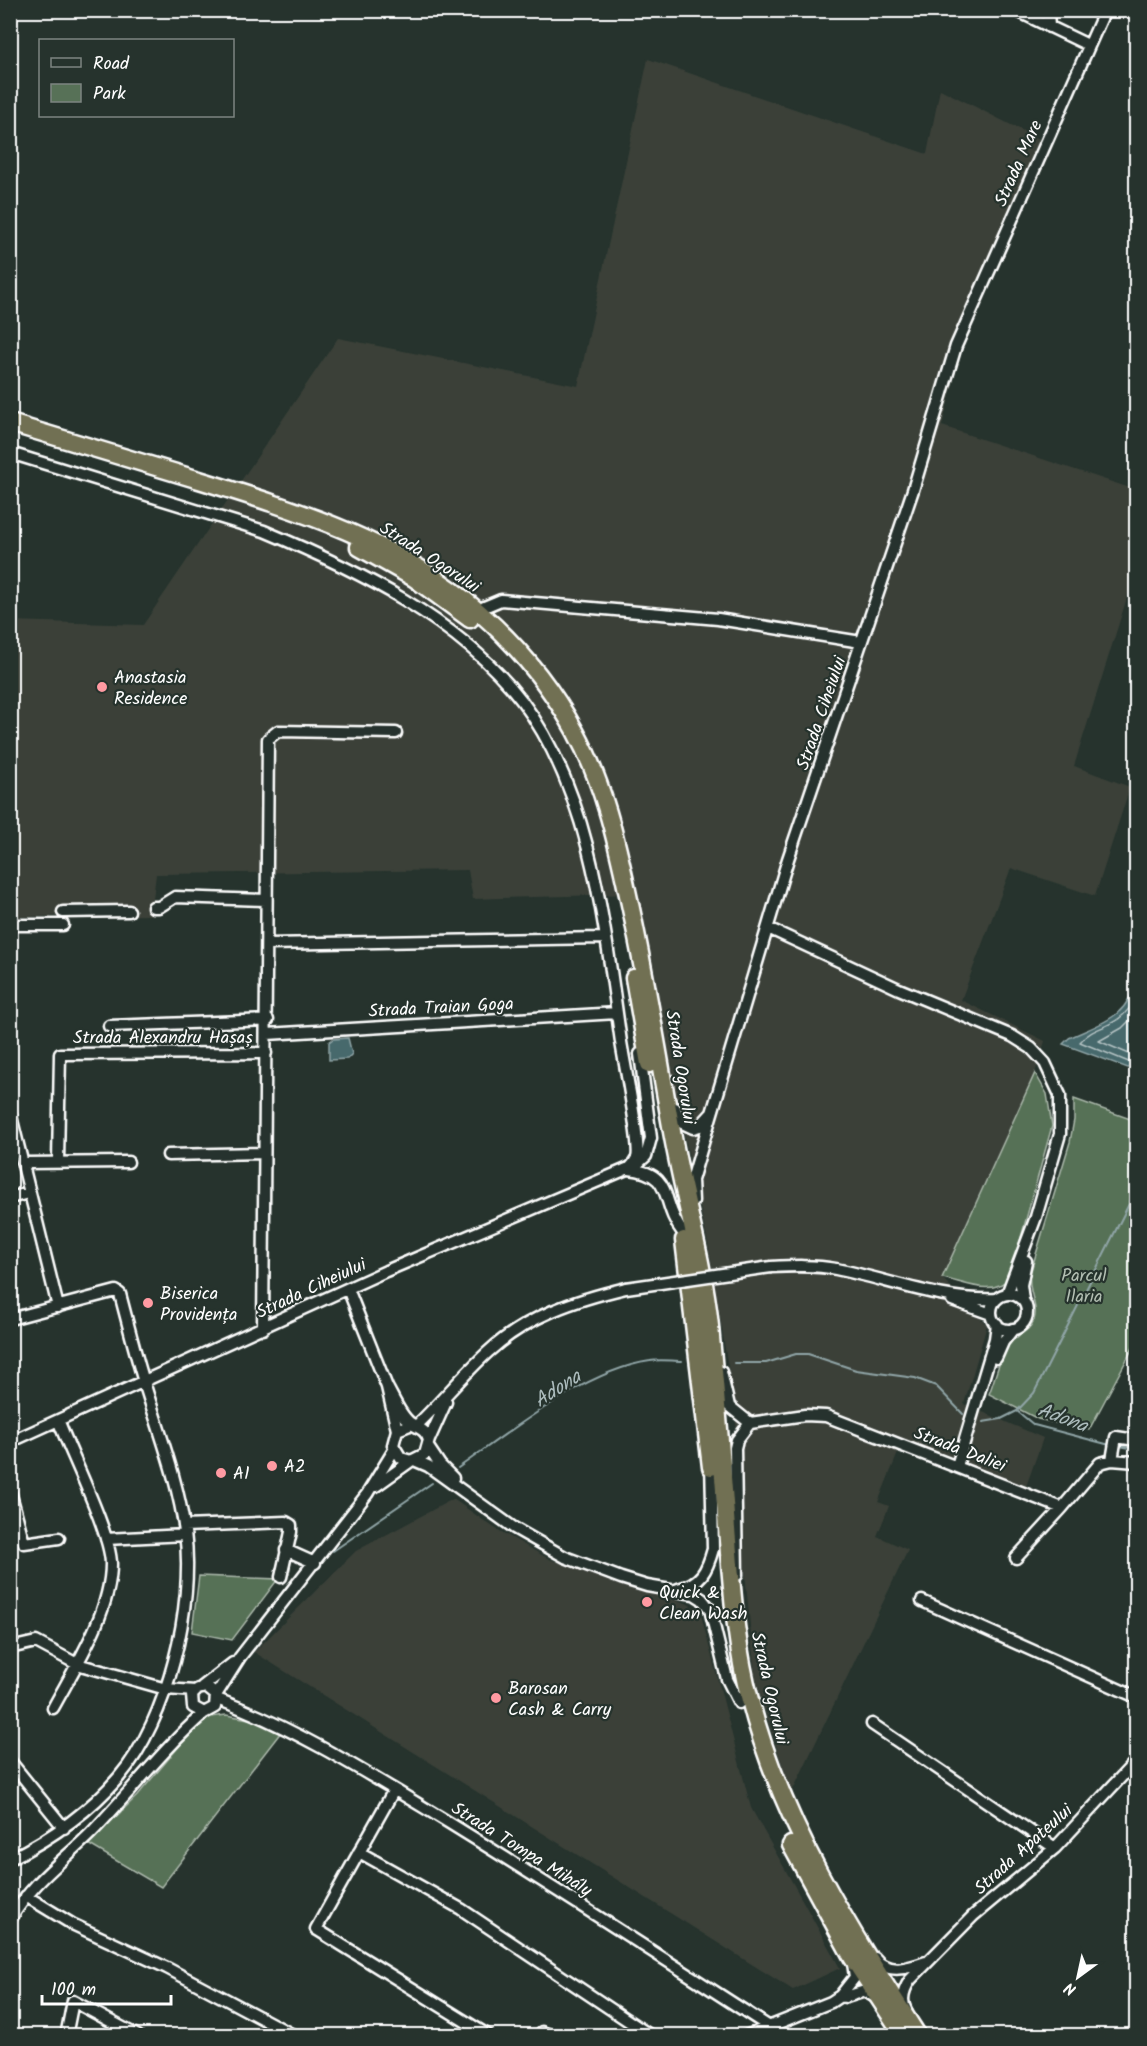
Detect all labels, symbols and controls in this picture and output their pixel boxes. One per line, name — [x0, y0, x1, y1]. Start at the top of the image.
legend — [39, 39, 234, 117]
text: Road — [93, 50, 130, 79]
text: Park — [93, 80, 126, 109]
street label: Strada Mare — [987, 116, 1051, 212]
street label: Strada Ogorului — [373, 515, 486, 602]
street label: Strada Ciheiului — [789, 652, 856, 774]
place label: Anastasia Residence — [114, 664, 187, 714]
marker: Anastasia Residence — [95, 680, 109, 694]
street label: Strada Traian Goga — [368, 990, 514, 1027]
street label: Strada Ogorului — [656, 1008, 703, 1127]
street label: Strada Alexandru Hașaș — [73, 1024, 253, 1053]
street label: Strada Ciheiului — [252, 1251, 372, 1328]
park label: Parcul Ilaria — [1061, 1262, 1107, 1312]
place label: Biserica Providența — [160, 1280, 237, 1330]
marker: Biserica Providența — [141, 1296, 155, 1310]
water label: Adona — [528, 1361, 590, 1417]
water label: Adona — [1033, 1395, 1093, 1443]
street label: Strada Daliei — [909, 1420, 1010, 1482]
place label: A2 — [284, 1453, 305, 1482]
marker: A2 — [265, 1459, 279, 1473]
place label: A1 — [233, 1460, 250, 1489]
marker: A1 — [214, 1466, 228, 1480]
place label: Quick & Clean Wash — [659, 1579, 747, 1629]
marker: Quick & Clean Wash — [640, 1595, 654, 1609]
street label: Strada Ogorului — [741, 1629, 796, 1748]
place label: Barosan Cash & Carry — [508, 1675, 612, 1725]
marker: Barosan Cash & Carry — [489, 1691, 503, 1705]
street label: Strada Tompa Mihály — [445, 1795, 598, 1906]
street label: Strada Apateului — [968, 1797, 1081, 1903]
north arrow — [1048, 1947, 1108, 2007]
scale bar — [42, 1968, 171, 2006]
text: N — [1060, 1975, 1082, 2002]
text: 100 m — [51, 1976, 96, 2005]

